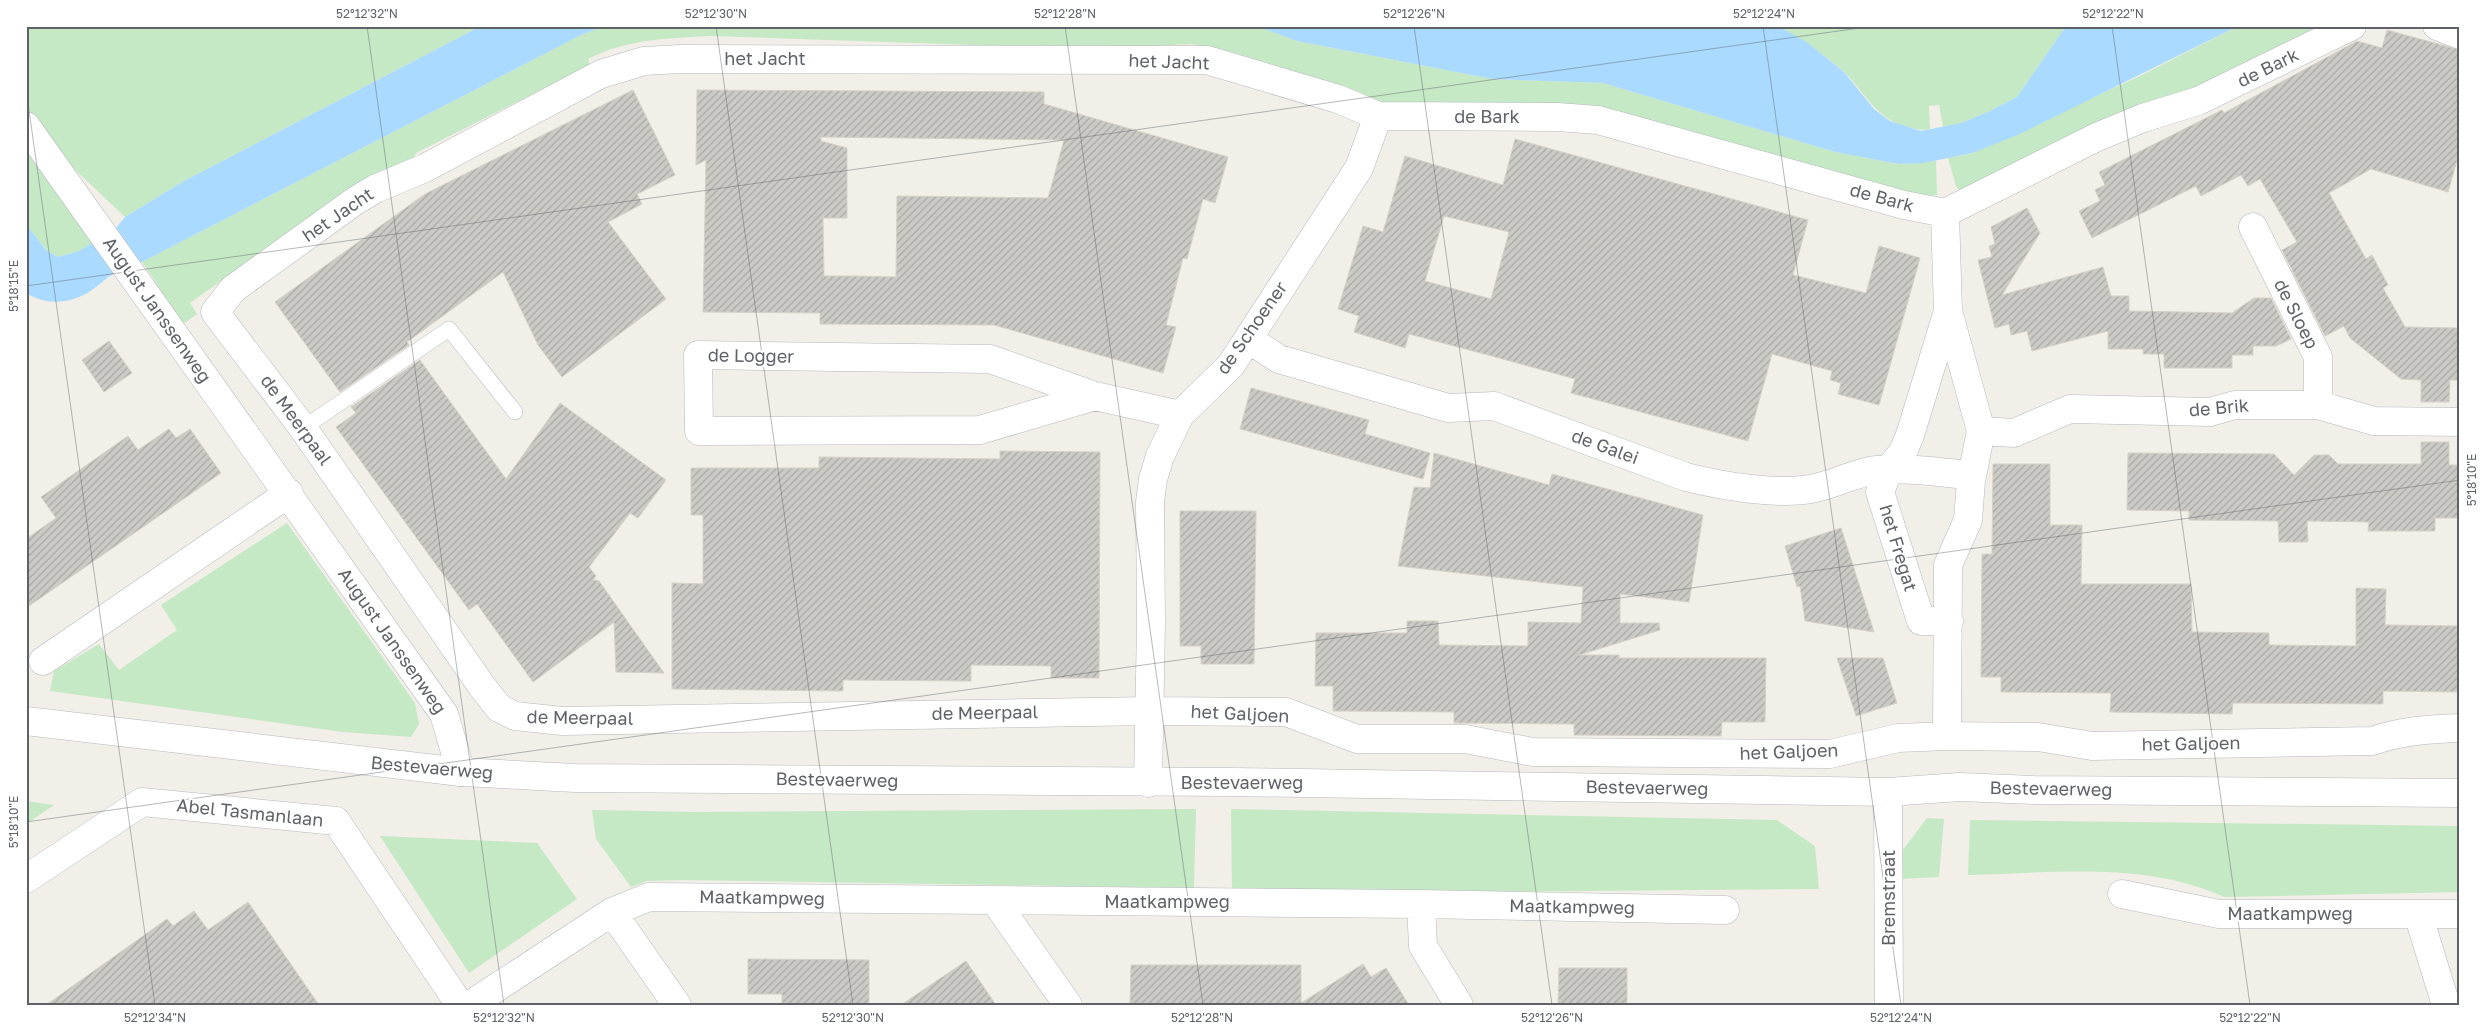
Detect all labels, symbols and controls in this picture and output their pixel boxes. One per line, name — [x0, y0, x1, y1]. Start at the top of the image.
text: 52°12'32"N — [336, 6, 398, 21]
text: 52°12'30"N — [685, 6, 747, 21]
text: 52°12'28"N — [1034, 6, 1096, 21]
text: 52°12'26"N — [1383, 6, 1445, 21]
text: 52°12'24"N — [1733, 6, 1795, 21]
text: 52°12'22"N — [2082, 6, 2144, 21]
street label: de Bark — [2233, 43, 2302, 91]
street label: het Jacht — [724, 47, 806, 69]
street label: het Jacht — [1128, 49, 1210, 73]
street label: de Bark — [1454, 105, 1520, 127]
street label: de Bark — [1848, 178, 1917, 216]
street label: het Jacht — [298, 182, 377, 246]
street label: August Janssenweg — [99, 232, 217, 387]
text: 5°18'15"E — [6, 260, 21, 312]
street label: de Sloep — [2270, 275, 2324, 352]
street label: de Schoener — [1211, 277, 1291, 378]
street label: de Logger — [708, 343, 794, 367]
street label: de Meerpaal — [257, 370, 337, 469]
street label: de Brik — [2188, 393, 2250, 421]
street label: de Galei — [1569, 424, 1642, 468]
text: 5°18'10"E — [2464, 454, 2479, 506]
street label: het Fregat — [1875, 502, 1923, 594]
street label: August Janssenweg — [334, 563, 452, 718]
street label: het Galjoen — [1190, 699, 1290, 727]
street label: de Meerpaal — [932, 700, 1039, 724]
street label: de Meerpaal — [527, 705, 634, 729]
street label: het Galjoen — [2141, 731, 2241, 755]
street label: het Galjoen — [1739, 738, 1839, 764]
street label: Bestevaerweg — [370, 751, 494, 783]
street label: Bestevaerweg — [775, 767, 899, 791]
street label: Bestevaerweg — [1181, 771, 1303, 793]
street label: Bestevaerweg — [1585, 775, 1709, 799]
street label: Bestevaerweg — [1989, 776, 2113, 800]
street label: Abel Tasmanlaan — [176, 793, 325, 831]
text: 5°18'10"E — [6, 796, 21, 848]
street label: Bremstraat — [1877, 850, 1899, 946]
street label: Maatkampweg — [699, 885, 825, 909]
street label: Maatkampweg — [1104, 890, 1230, 912]
street label: Maatkampweg — [1509, 894, 1635, 918]
street label: Maatkampweg — [2227, 902, 2353, 924]
text: 52°12'34"N — [124, 1010, 186, 1025]
text: 52°12'32"N — [473, 1010, 535, 1025]
text: 52°12'30"N — [822, 1010, 884, 1025]
text: 52°12'28"N — [1171, 1010, 1233, 1025]
text: 52°12'26"N — [1521, 1010, 1583, 1025]
text: 52°12'24"N — [1870, 1010, 1932, 1025]
text: 52°12'22"N — [2219, 1010, 2281, 1025]

